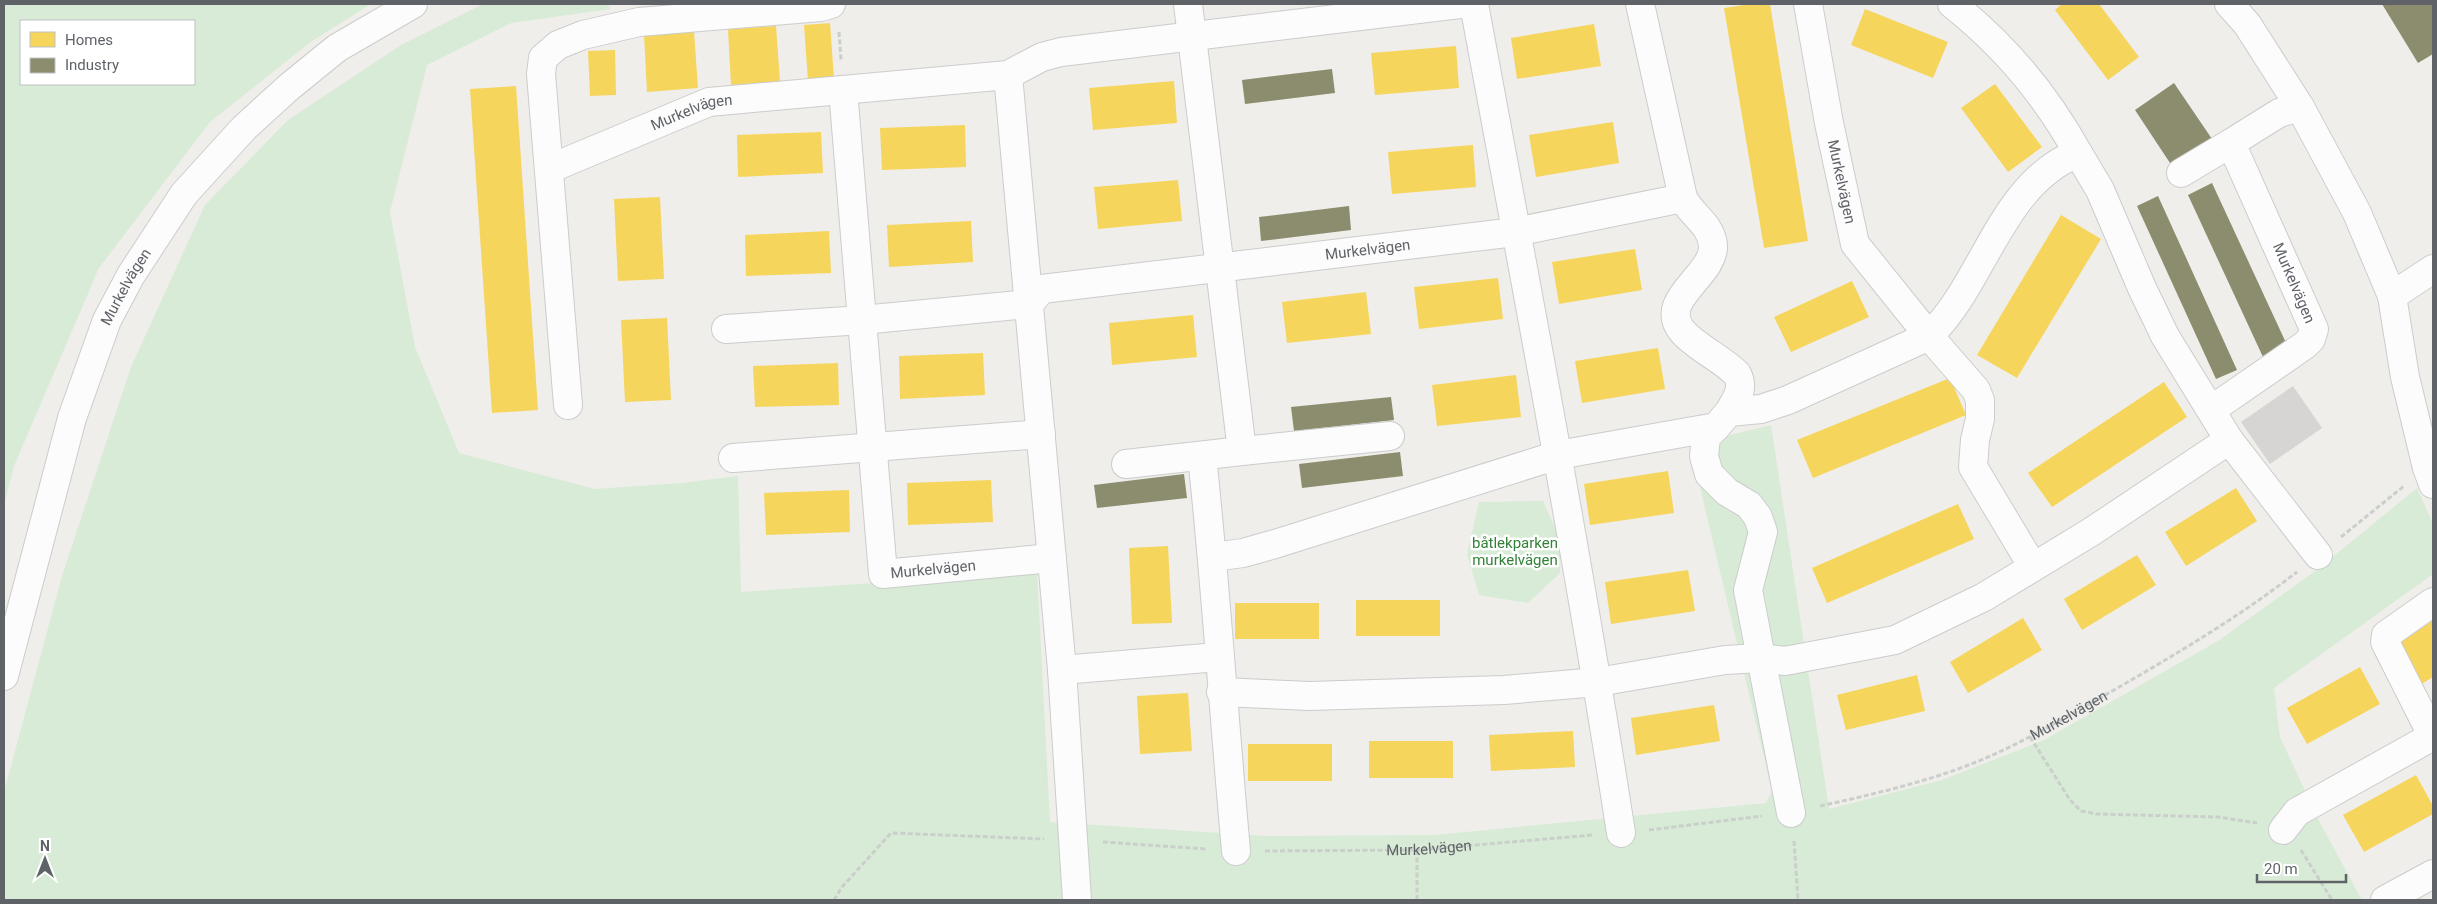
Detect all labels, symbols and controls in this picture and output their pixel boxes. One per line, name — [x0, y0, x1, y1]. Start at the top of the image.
legend — [20, 20, 195, 85]
text: Homes — [65, 31, 113, 49]
text: Industry — [65, 56, 119, 74]
street label: Murkelvägen — [648, 91, 733, 134]
street label: Murkelvägen — [1824, 138, 1859, 226]
street label: Murkelvägen — [1324, 236, 1411, 264]
street label: Murkelvägen — [2269, 240, 2319, 326]
street label: Murkelvägen — [97, 245, 155, 328]
park label: båtlekparken murkelvägen — [1472, 534, 1558, 569]
street label: Murkelvägen — [890, 556, 977, 582]
street label: Murkelvägen — [2027, 687, 2110, 744]
north arrow — [20, 834, 70, 884]
street label: Murkelvägen — [1386, 836, 1472, 859]
text: N — [40, 838, 50, 854]
scale bar — [2257, 852, 2346, 884]
text: 20 m — [2264, 860, 2298, 878]

